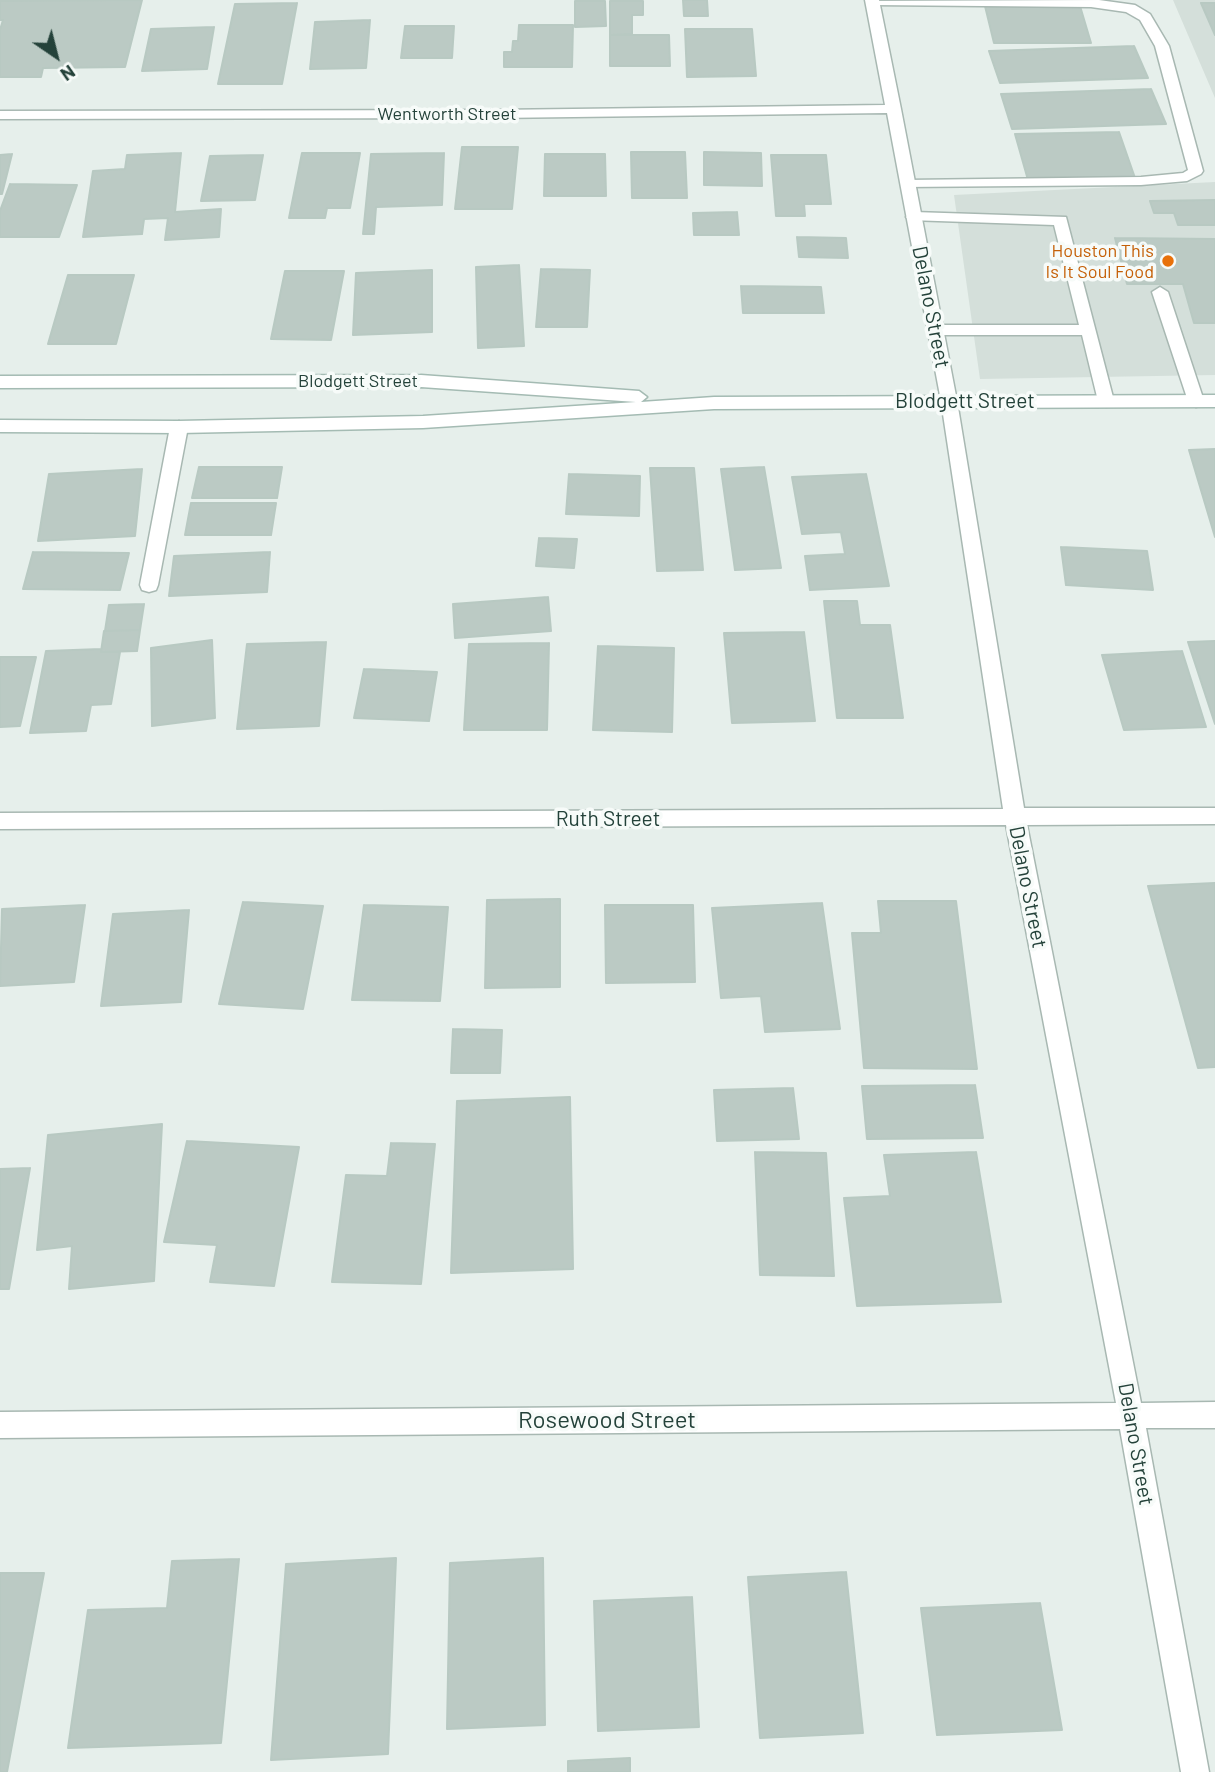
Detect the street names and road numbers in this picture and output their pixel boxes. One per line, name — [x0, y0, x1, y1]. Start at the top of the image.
street label: Wentworth Street — [377, 103, 517, 125]
street label: Delano Street — [907, 244, 955, 370]
street label: Blodgett Street — [298, 370, 418, 392]
street label: Blodgett Street — [895, 388, 1035, 414]
street label: Ruth Street — [556, 806, 660, 832]
street label: Delano Street — [1004, 824, 1052, 950]
street label: Delano Street — [1113, 1381, 1159, 1507]
street label: Rosewood Street — [518, 1406, 696, 1434]

